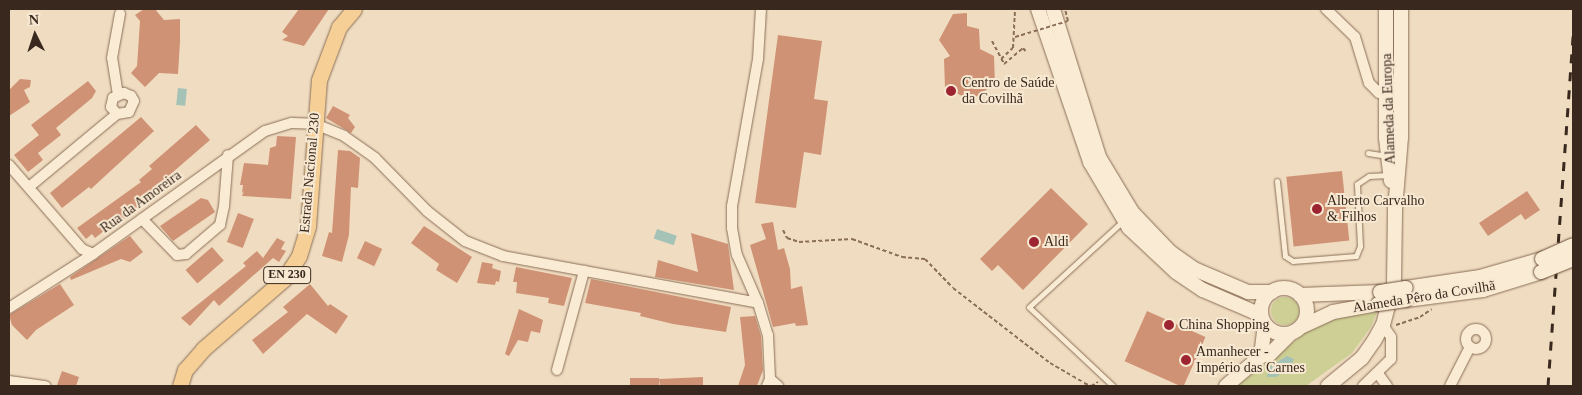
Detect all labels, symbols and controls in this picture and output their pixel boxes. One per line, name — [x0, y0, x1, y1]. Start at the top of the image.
north arrow — [10, 10, 60, 60]
text: N — [28, 12, 39, 27]
street label: Alameda da Europa — [1379, 53, 1399, 165]
place label: Centro de Saúde da Covilhã — [962, 75, 1055, 108]
marker: Centro de Saúde da Covilhã — [944, 84, 958, 98]
street label: Estrada Nacional 230 — [296, 112, 324, 234]
street label: Rua da Amoreira — [97, 167, 185, 237]
place label: Alberto Carvalho & Filhos — [1327, 193, 1425, 226]
marker: Alberto Carvalho & Filhos — [1311, 203, 1323, 215]
place label: Aldi — [1044, 234, 1069, 250]
marker: Aldi — [1028, 236, 1040, 248]
road number: EN 230 — [262, 266, 312, 284]
street label: Alameda Pêro da Covilhã — [1351, 277, 1497, 317]
place label: China Shopping — [1179, 317, 1270, 333]
marker: China Shopping — [1163, 319, 1175, 331]
place label: Amanhecer - Império das Carnes — [1196, 344, 1305, 377]
marker: Amanhecer - Império das Carnes — [1180, 354, 1192, 366]

